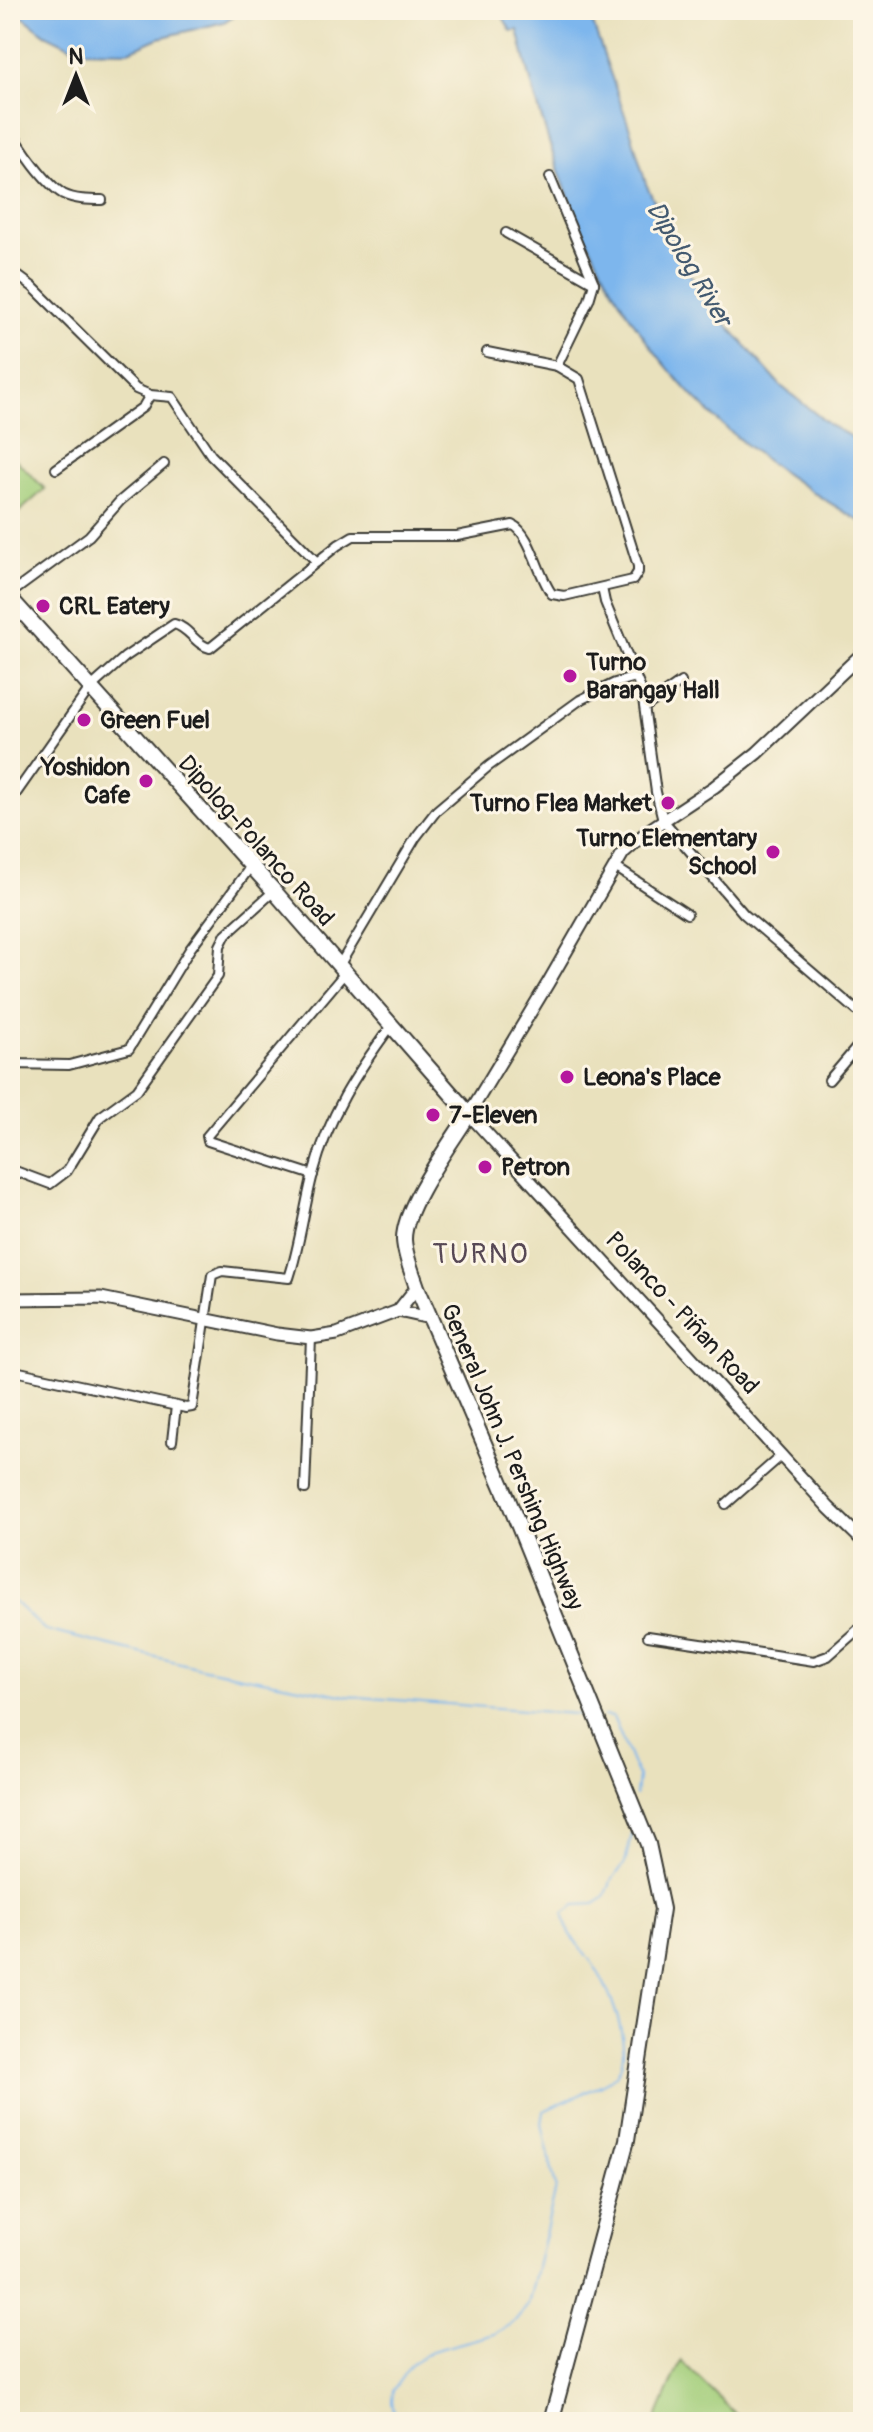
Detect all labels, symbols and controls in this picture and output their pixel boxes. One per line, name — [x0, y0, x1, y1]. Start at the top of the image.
north arrow — [36, 36, 116, 116]
text: N — [69, 43, 84, 71]
water label: Dipolog River — [639, 196, 741, 336]
place label: CRL Eatery — [59, 592, 170, 621]
marker: CRL Eatery — [34, 597, 52, 615]
place label: Turno Barangay Hall — [585, 648, 720, 705]
marker: Turno Barangay Hall — [561, 667, 579, 685]
place label: Green Fuel — [100, 706, 210, 735]
marker: Green Fuel — [75, 711, 93, 729]
street label: Dipolog-Polanco Road — [172, 750, 340, 932]
place label: Yoshidon Cafe — [40, 753, 131, 810]
marker: Yoshidon Cafe — [137, 772, 155, 790]
place label: Turno Flea Market — [469, 789, 653, 818]
marker: Turno Flea Market — [659, 794, 677, 812]
place label: Turno Elementary School — [575, 824, 758, 881]
marker: Turno Elementary School — [764, 843, 782, 861]
place label: Leona's Place — [583, 1063, 722, 1092]
marker: Leona's Place — [558, 1068, 576, 1086]
place label: 7-Eleven — [449, 1101, 538, 1130]
marker: 7-Eleven — [424, 1106, 442, 1124]
place label: Petron — [501, 1153, 570, 1182]
marker: Petron — [476, 1158, 494, 1176]
street label: Polanco - Piñan Road — [599, 1226, 765, 1400]
district label: TURNO — [433, 1237, 530, 1272]
street label: General John J. Pershing Highway — [434, 1299, 590, 1615]

